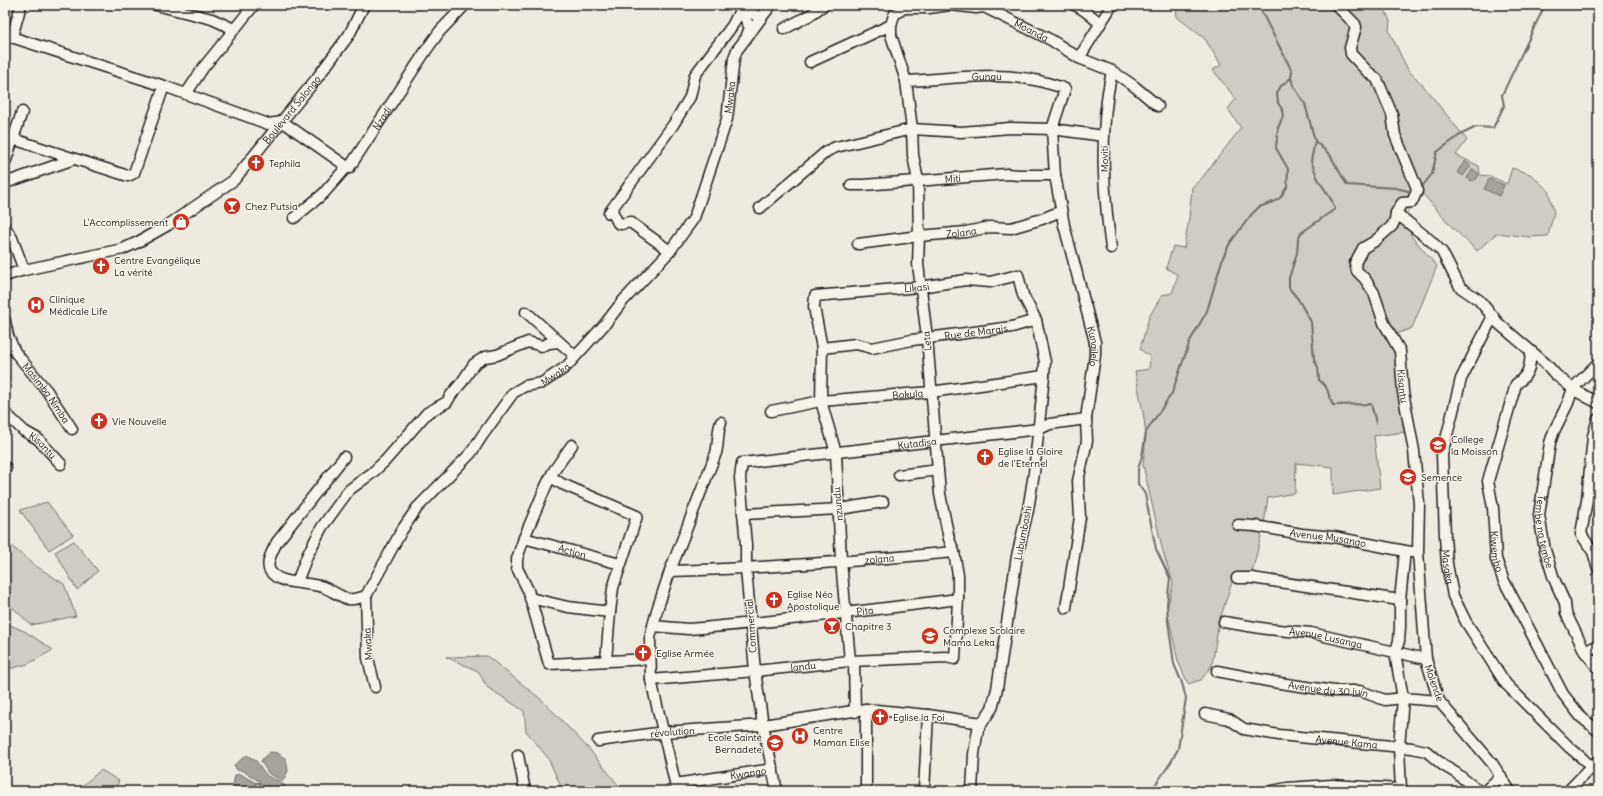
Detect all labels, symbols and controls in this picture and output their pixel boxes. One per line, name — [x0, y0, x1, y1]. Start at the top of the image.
street label: Moanda — [1012, 16, 1051, 44]
street label: Gungu — [971, 70, 1002, 83]
street label: Boulevard Salongo — [260, 72, 323, 146]
street label: Mwaka — [721, 80, 738, 114]
street label: Nzadi — [369, 104, 394, 132]
street label: Moviti — [1098, 146, 1111, 172]
church icon: Tephila — [246, 153, 266, 173]
place label: Tephila — [269, 157, 301, 170]
street label: Miti — [944, 171, 961, 185]
bar icon: Chez Putsia — [222, 196, 242, 216]
place label: Chez Putsia — [245, 200, 298, 213]
shop icon: L'Accomplissement — [171, 212, 191, 232]
place label: L'Accomplissement — [83, 216, 169, 229]
street label: Zolana — [946, 223, 978, 240]
place label: Centre Evangélique La vérité — [114, 254, 201, 279]
church icon: Centre Evangélique La vérité — [91, 256, 111, 276]
street label: Likasi — [904, 279, 930, 295]
place label: Clinique Médicale Life — [49, 293, 107, 318]
hospital icon: Clinique Médicale Life — [26, 295, 46, 315]
street label: Rue de Marais — [943, 321, 1009, 342]
street label: Kungilelo — [1085, 325, 1102, 368]
street label: Leta — [919, 330, 934, 351]
street label: Masimba Nimba — [20, 360, 73, 426]
street label: Mwaka — [538, 360, 573, 389]
street label: Kisantu — [1395, 369, 1411, 404]
street label: Bokula — [892, 386, 924, 402]
church icon: Vie Nouvelle — [89, 411, 109, 431]
place label: Vie Nouvelle — [112, 415, 167, 428]
street label: Kisantu — [27, 429, 59, 462]
place label: College la Moisson — [1451, 433, 1498, 458]
street label: Kutadisa — [897, 434, 938, 452]
school or university icon: College la Moisson — [1428, 435, 1448, 455]
place label: Eglise la Gloire de l'Eternel — [998, 445, 1063, 470]
church icon: Eglise la Gloire de l'Eternel — [975, 447, 995, 467]
school or university icon: Semence — [1398, 467, 1418, 487]
place label: Semence — [1421, 471, 1462, 484]
street label: nzundu — [830, 486, 846, 521]
street label: Tembe na tembe — [1532, 494, 1557, 570]
street label: Lubumbashi — [1011, 505, 1035, 561]
street label: Avenue Musango — [1289, 526, 1368, 550]
street label: Kiwembo — [1488, 530, 1507, 574]
street label: Action — [557, 541, 588, 561]
street label: Masaka — [1439, 549, 1457, 585]
street label: zolana — [864, 551, 895, 566]
place label: Eglise Néo Apostolique — [787, 588, 839, 613]
church icon: Eglise Néo Apostolique — [764, 590, 784, 610]
street label: Commercial — [743, 598, 759, 654]
street label: Pita — [856, 603, 875, 618]
bar icon: Chapitre 3 — [822, 616, 842, 636]
place label: Chapitre 3 — [845, 620, 892, 633]
place label: Complexe Scolaire Mama Leka — [943, 624, 1025, 649]
street label: Avenue Lusanga — [1288, 625, 1364, 651]
school or university icon: Complexe Scolaire Mama Leka — [920, 626, 940, 646]
street label: Mwaka — [360, 627, 376, 661]
church icon: Eglise Armée — [633, 643, 653, 663]
place label: Eglise Armée — [656, 647, 714, 660]
street label: landu — [790, 658, 817, 674]
street label: Molende — [1421, 663, 1447, 703]
street label: Avenue du 30 juin — [1287, 678, 1371, 700]
church icon: Eglise la Foi — [870, 707, 890, 727]
place label: Eglise la Foi — [893, 711, 945, 724]
street label: révolution — [649, 723, 695, 740]
place label: Centre Maman Elise — [813, 724, 870, 749]
hospital icon: Centre Maman Elise — [790, 726, 810, 746]
place label: Ecole Sainté Bernadete — [708, 731, 762, 756]
street label: Avenue Kama — [1315, 732, 1379, 751]
school or university icon: Ecole Sainté Bernadete — [765, 733, 785, 753]
street label: Kwango — [729, 764, 768, 782]

